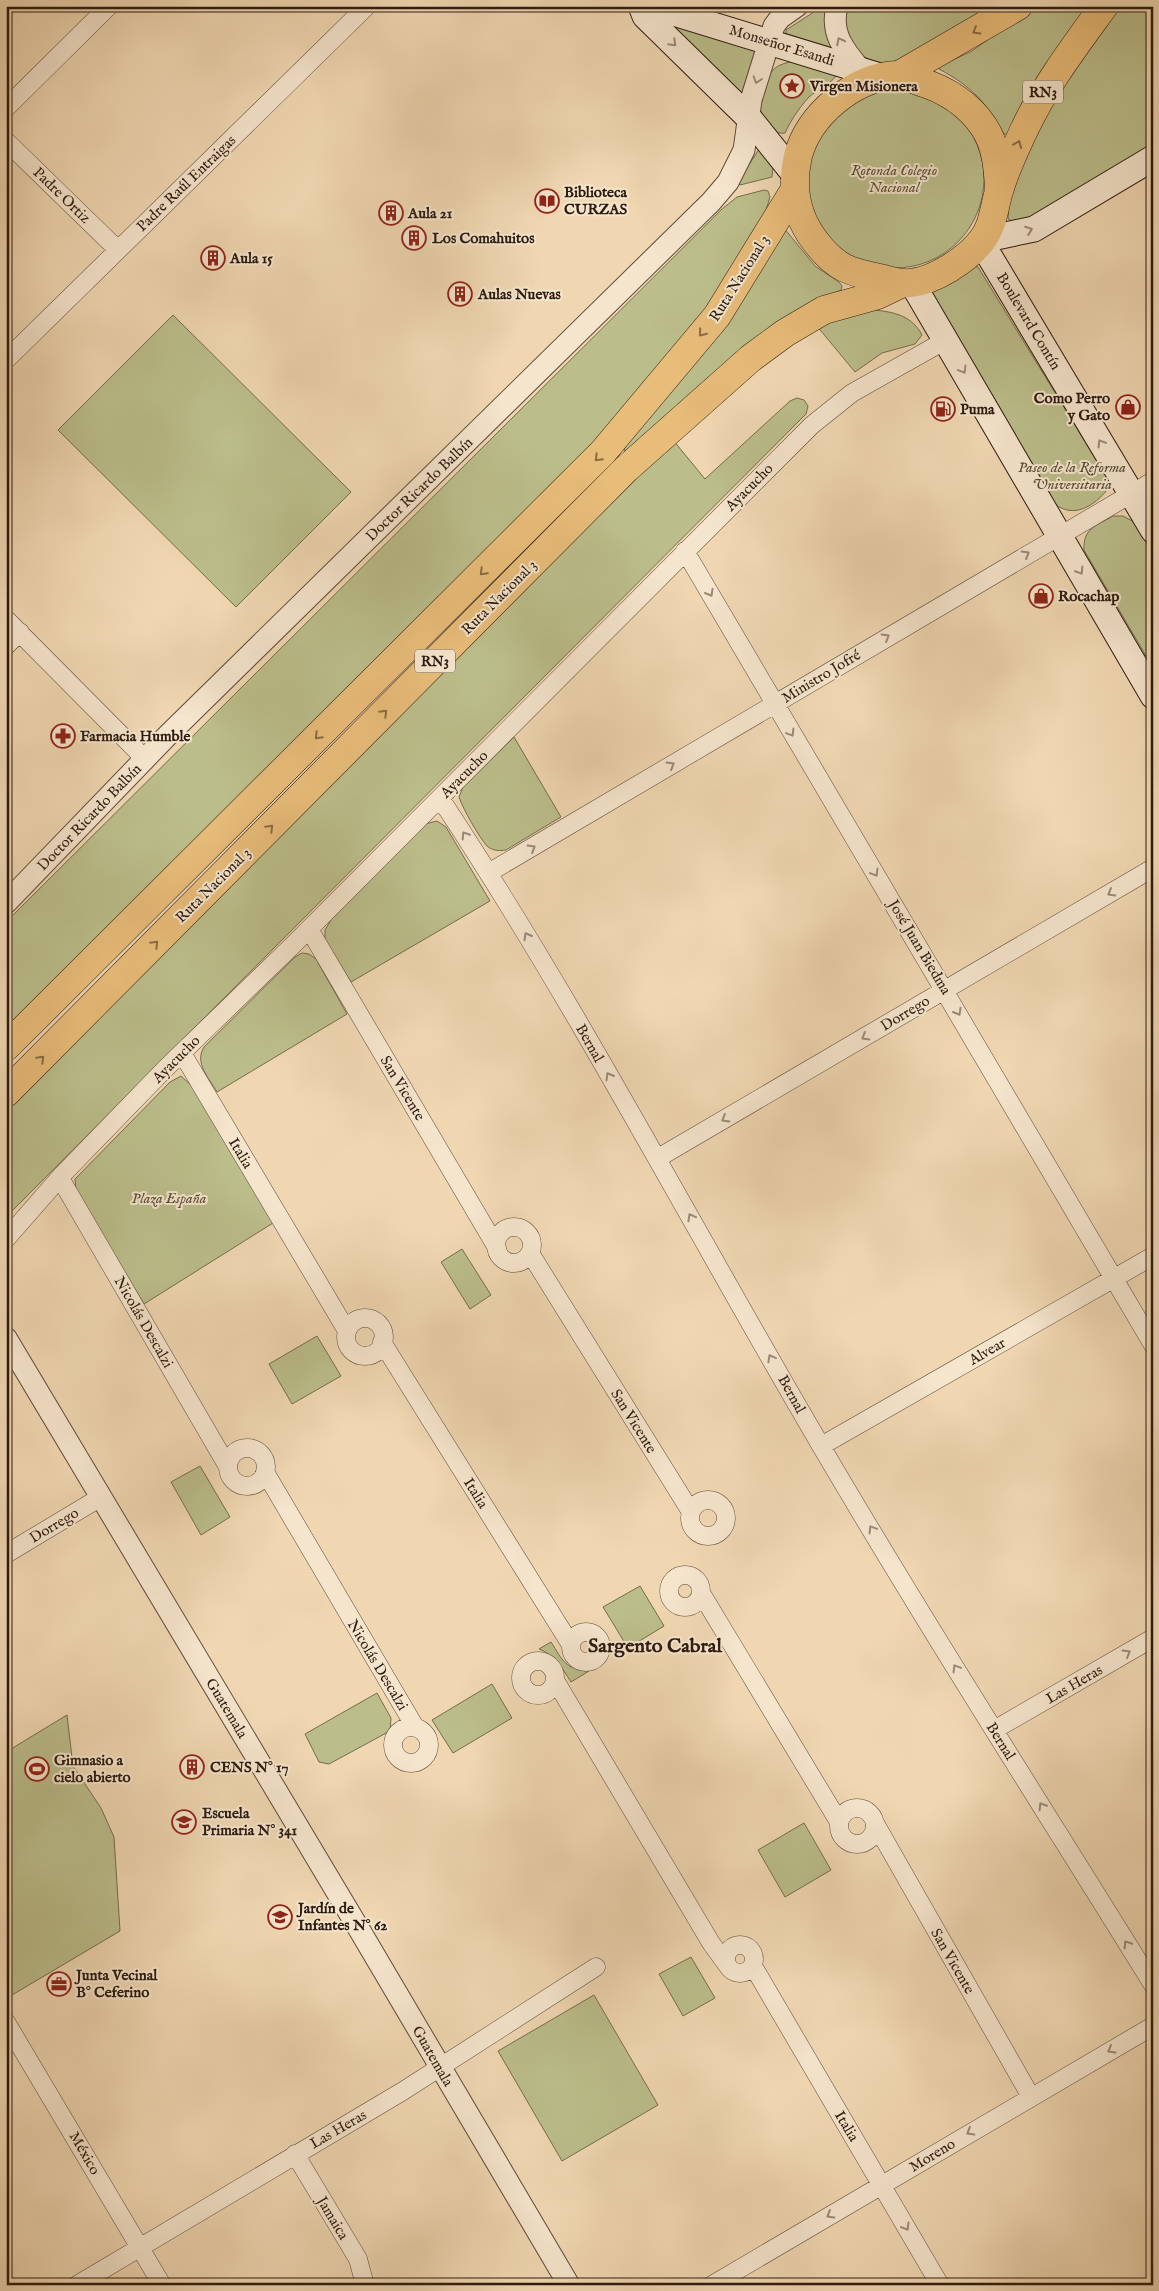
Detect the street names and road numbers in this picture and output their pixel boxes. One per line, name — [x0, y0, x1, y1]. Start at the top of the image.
street label: Monseñor Esandi — [727, 20, 837, 71]
road number: RN3 — [1023, 80, 1063, 104]
street label: Padre Raúl Entraigas — [133, 131, 240, 236]
street label: Padre Ortiz — [29, 163, 94, 228]
street label: Ruta Nacional 3 — [705, 231, 774, 325]
street label: Boulevard Contín — [992, 269, 1065, 373]
street label: Doctor Ricardo Balbín — [362, 433, 477, 546]
street label: Ayacucho — [721, 459, 777, 516]
street label: Ruta Nacional 3 — [458, 556, 541, 639]
street label: Ministro Jofré — [778, 645, 864, 707]
road number: RN3 — [415, 649, 455, 672]
street label: Ayacucho — [436, 746, 492, 803]
street label: Doctor Ricardo Balbín — [33, 760, 146, 875]
street label: Ruta Nacional 3 — [172, 844, 255, 927]
street label: José Juan Biedma — [883, 895, 956, 999]
street label: Dorrego — [877, 991, 933, 1036]
street label: Bernal — [571, 1021, 608, 1066]
street label: Ayacucho — [148, 1031, 204, 1088]
street label: San Vicente — [376, 1052, 429, 1124]
street label: Italia — [224, 1134, 257, 1173]
street label: Nicolás Descalzi — [110, 1273, 177, 1371]
street label: Alvear — [965, 1333, 1010, 1370]
street label: Bernal — [773, 1372, 810, 1418]
street label: San Vicente — [606, 1385, 661, 1457]
street label: Italia — [459, 1474, 493, 1513]
street label: Dorrego — [26, 1503, 82, 1548]
street label: Nicolás Descalzi — [343, 1616, 412, 1714]
street label: Las Heras — [1042, 1661, 1106, 1708]
street label: Guatemala — [201, 1675, 252, 1742]
street label: Bernal — [982, 1719, 1020, 1764]
street label: San Vicente — [926, 1925, 979, 1997]
street label: Guatemala — [408, 2023, 458, 2090]
street label: Las Heras — [306, 2106, 370, 2153]
street label: Italia — [830, 2107, 863, 2146]
street label: México — [65, 2128, 104, 2178]
street label: Moreno — [906, 2134, 959, 2177]
street label: Jamaica — [311, 2191, 353, 2244]

